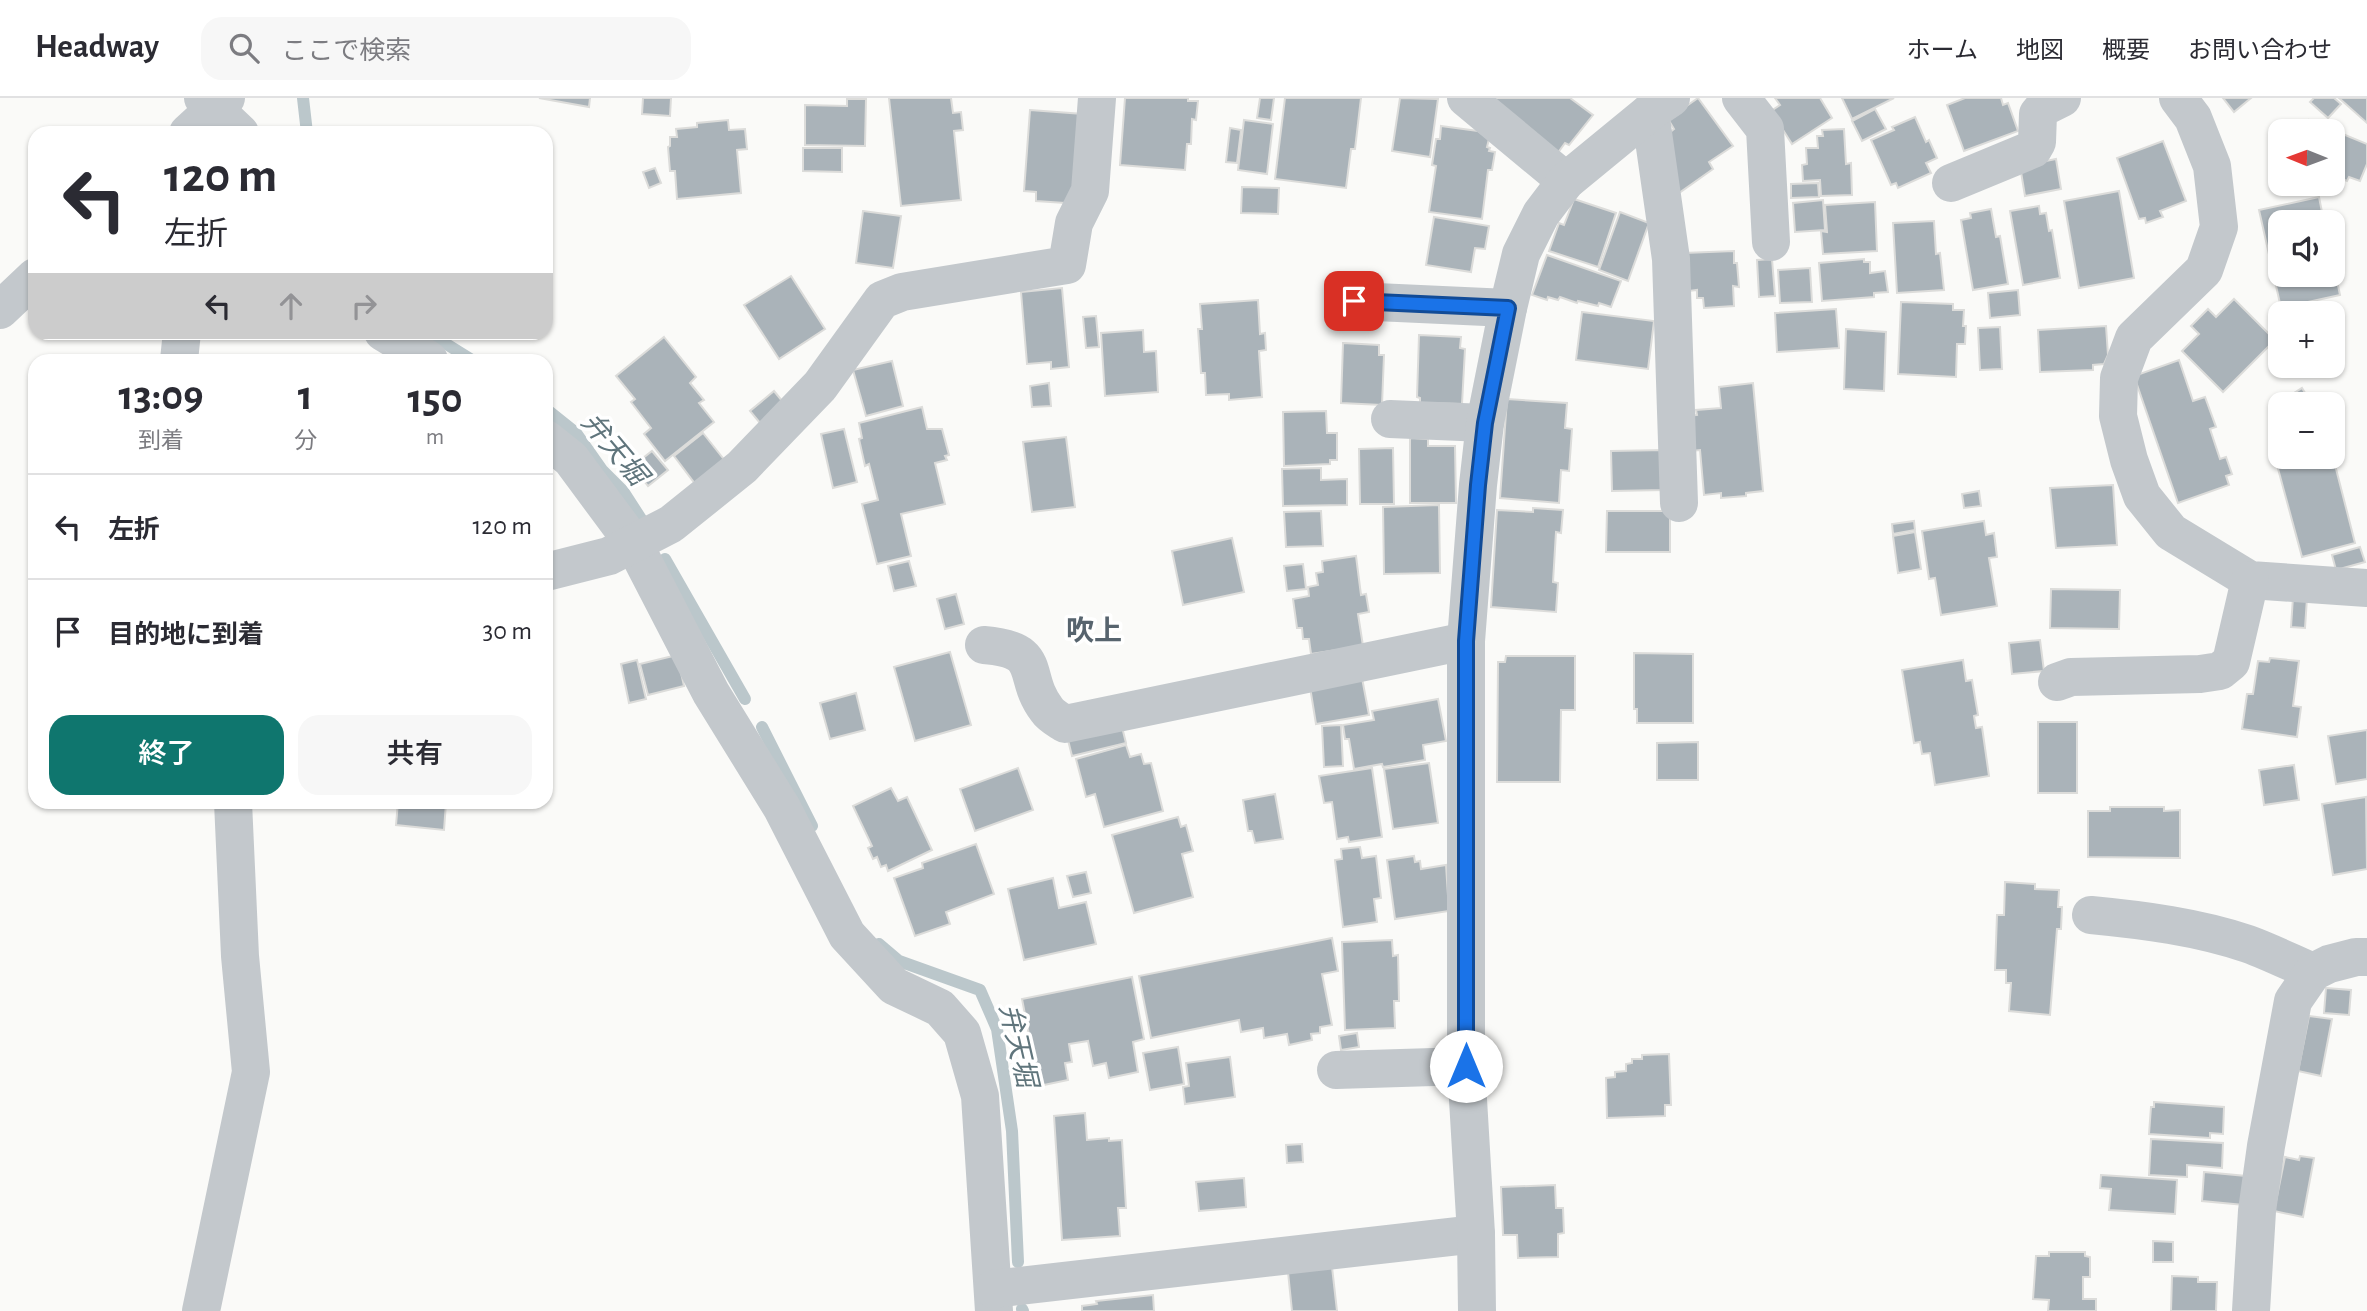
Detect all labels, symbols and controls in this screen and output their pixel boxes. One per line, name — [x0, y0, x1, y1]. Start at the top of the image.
search box — [201, 17, 691, 80]
icon: search — [225, 29, 263, 67]
text: Headway — [35, 31, 159, 64]
text: ここで検索 — [281, 38, 411, 64]
text: ホーム — [1907, 39, 1978, 63]
text: 地図 — [2016, 39, 2064, 63]
text: 概要 — [2102, 39, 2150, 63]
text: お問い合わせ — [2188, 39, 2332, 63]
north arrow — [2268, 119, 2345, 196]
map controls — [2268, 119, 2345, 469]
text: 120 m — [164, 152, 277, 201]
icon: left — [49, 154, 140, 245]
button: sound — [2268, 210, 2345, 287]
text: 左折 — [164, 218, 228, 250]
pin — [1324, 271, 1384, 331]
icon: arrive — [1335, 282, 1373, 320]
icon: left — [199, 287, 237, 325]
icon: ahead — [272, 287, 310, 325]
icon: right — [345, 287, 383, 325]
button: + — [2268, 301, 2345, 378]
text: 13:09 — [118, 375, 203, 417]
text: 1 — [298, 375, 313, 417]
text: 150 — [407, 378, 463, 420]
button: − — [2268, 392, 2345, 469]
water label: 弁天堀 — [576, 407, 655, 494]
text: m — [426, 426, 444, 449]
text: 到着 — [138, 430, 184, 453]
text: 分 — [294, 430, 317, 453]
icon: left — [49, 508, 87, 546]
text: 120 m — [472, 513, 532, 539]
text: 左折 — [108, 517, 160, 543]
icon: arrive — [49, 613, 87, 651]
district label: 吹上 — [1066, 616, 1122, 646]
text: 30 m — [482, 618, 532, 644]
text: 目的地に到着 — [108, 622, 264, 648]
button: 終了 — [49, 715, 284, 795]
button: 共有 — [298, 715, 532, 795]
water label: 弁天堀 — [994, 1001, 1043, 1093]
position arrow — [1429, 1029, 1503, 1103]

